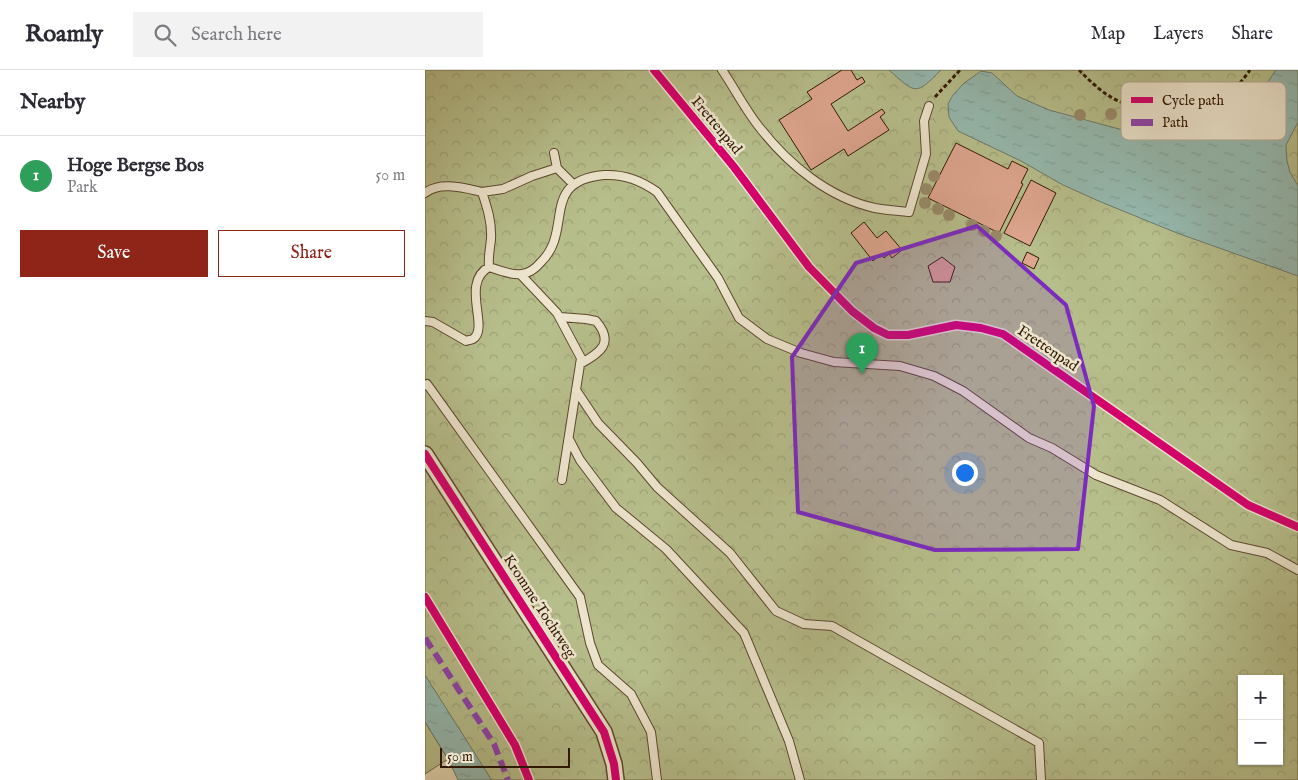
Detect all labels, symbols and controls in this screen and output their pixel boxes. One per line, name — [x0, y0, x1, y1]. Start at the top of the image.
search box — [133, 12, 483, 57]
text: Roamly — [25, 19, 103, 50]
icon: search — [151, 21, 179, 49]
text: Search here — [191, 23, 282, 47]
text: Map — [1091, 23, 1125, 46]
text: Layers — [1153, 23, 1204, 46]
text: Share — [1232, 23, 1273, 46]
legend — [1121, 82, 1286, 140]
text: Nearby — [20, 89, 85, 116]
text: Cycle path — [1162, 92, 1224, 110]
street label: Frettenpad — [687, 93, 747, 159]
text: Path — [1162, 114, 1189, 132]
text: Hoge Bergse Bos — [67, 154, 204, 178]
text: 1 — [33, 166, 39, 186]
text: 50 m — [376, 166, 405, 186]
text: Park — [67, 178, 97, 198]
button: Save — [20, 230, 208, 277]
button: Share — [218, 230, 405, 277]
street label: Frettenpad — [1014, 321, 1083, 376]
pin: 1 — [846, 333, 878, 374]
your location — [952, 460, 978, 486]
street label: Kromme Tochtweg — [499, 551, 581, 662]
map controls — [1238, 675, 1283, 765]
button: + — [1238, 675, 1283, 720]
button: − — [1238, 720, 1283, 765]
scale bar — [440, 745, 570, 768]
text: 50 m — [447, 748, 473, 766]

